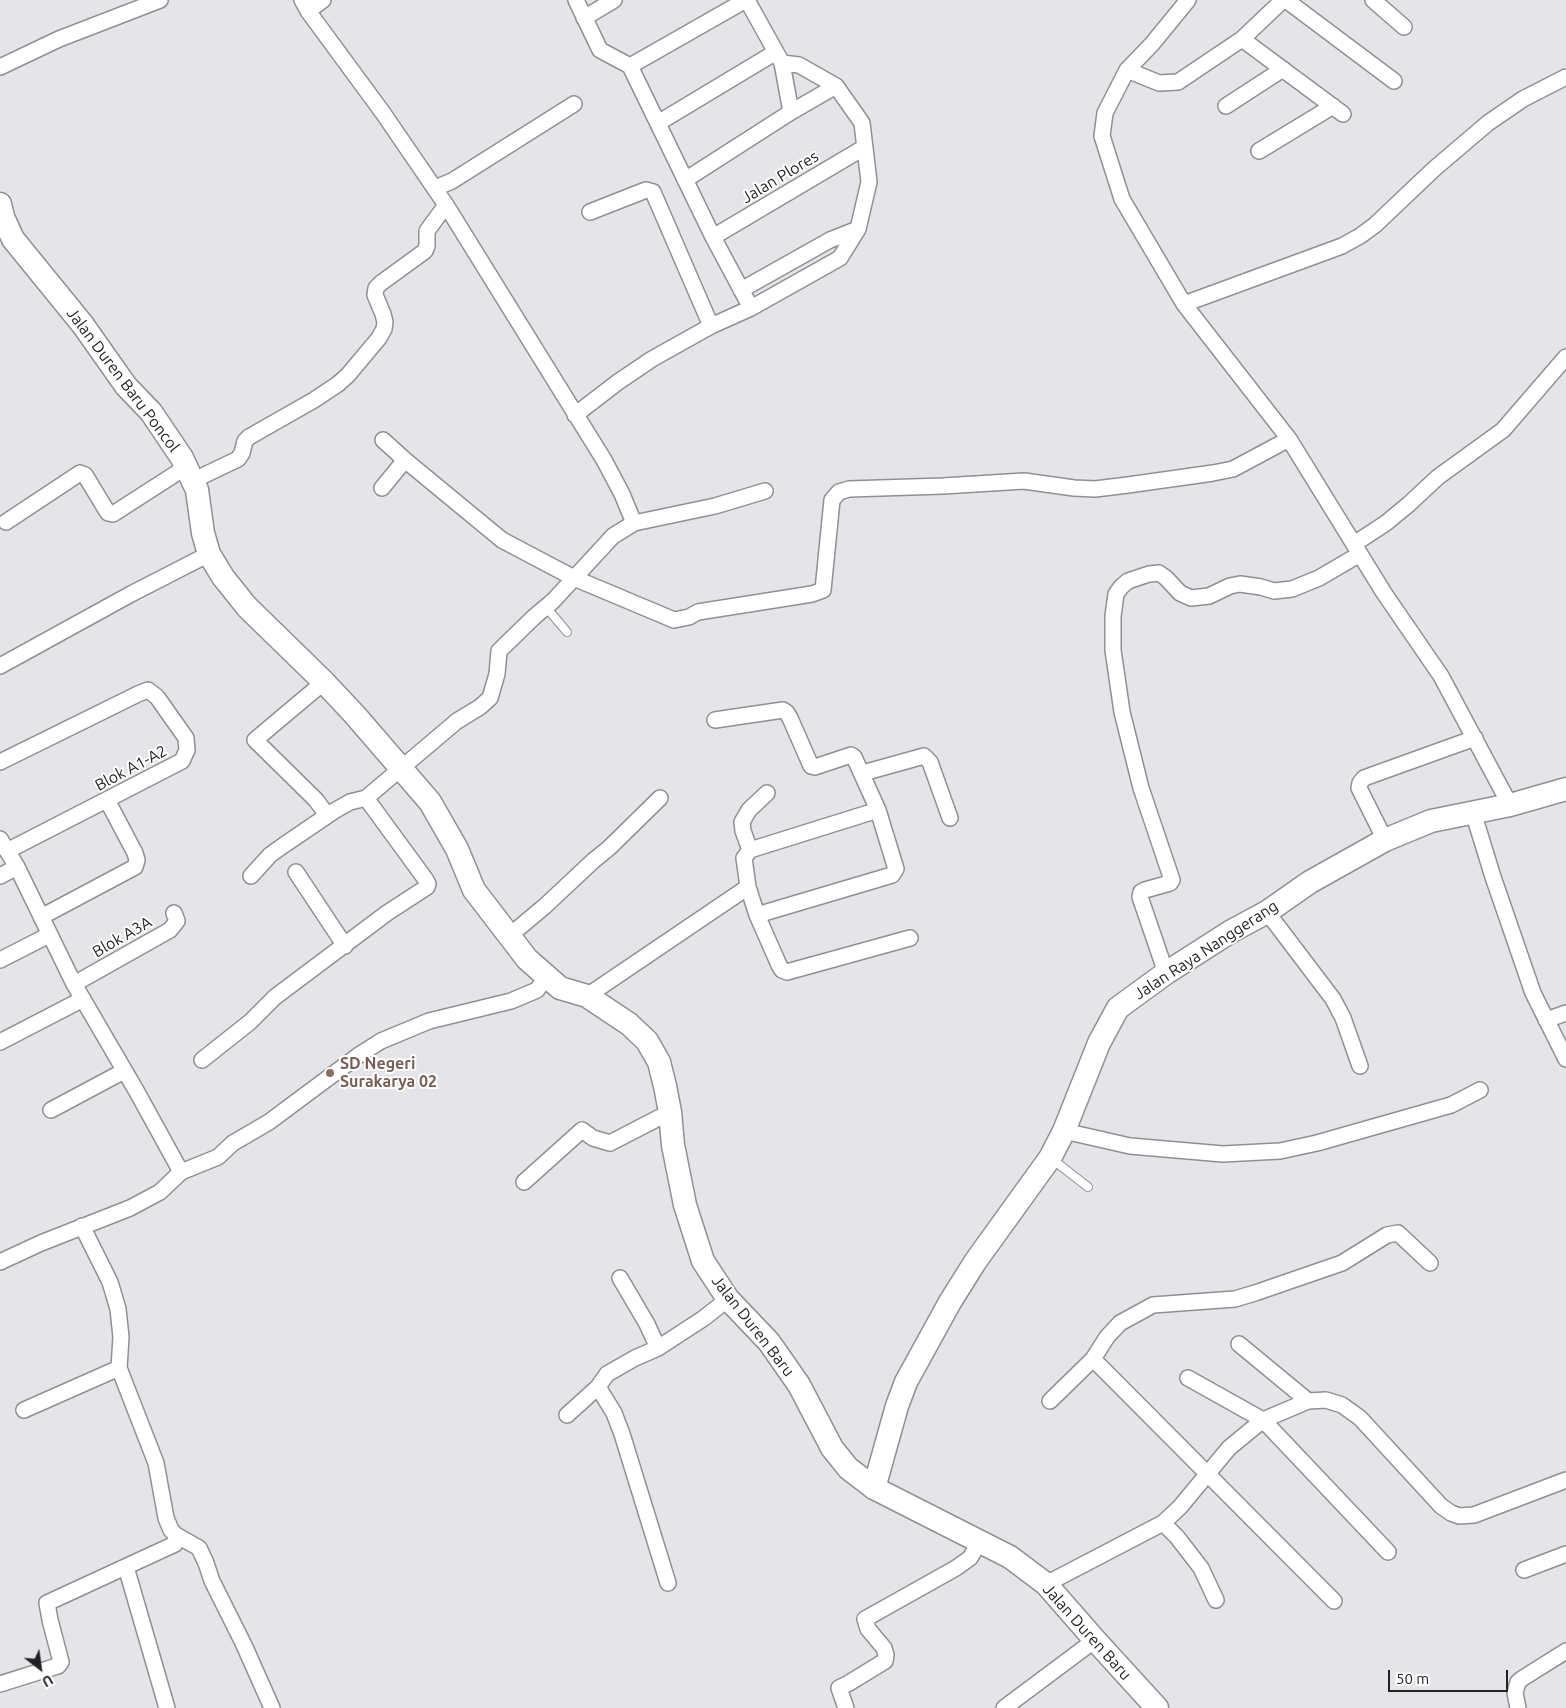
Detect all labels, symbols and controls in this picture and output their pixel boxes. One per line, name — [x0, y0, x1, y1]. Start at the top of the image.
street label: Jalan Plores — [738, 147, 822, 207]
street label: Jalan Duren Baru Poncol — [63, 304, 183, 456]
street label: Blok A1-A2 — [92, 741, 170, 795]
street label: Jalan Raya Nanggerang — [1130, 896, 1282, 1004]
street label: Blok A3A — [89, 912, 155, 962]
place label: SD Negeri Surakarya 02 — [340, 1054, 437, 1092]
marker: SD Negeri Surakarya 02 — [324, 1067, 336, 1079]
street label: Jalan Duren Baru — [708, 1272, 798, 1380]
street label: Jalan Duren Baru — [1039, 1580, 1135, 1684]
north arrow — [15, 1643, 65, 1693]
scale bar — [1391, 1660, 1511, 1692]
text: 50 m — [1396, 1670, 1429, 1687]
text: U — [39, 1672, 56, 1690]

